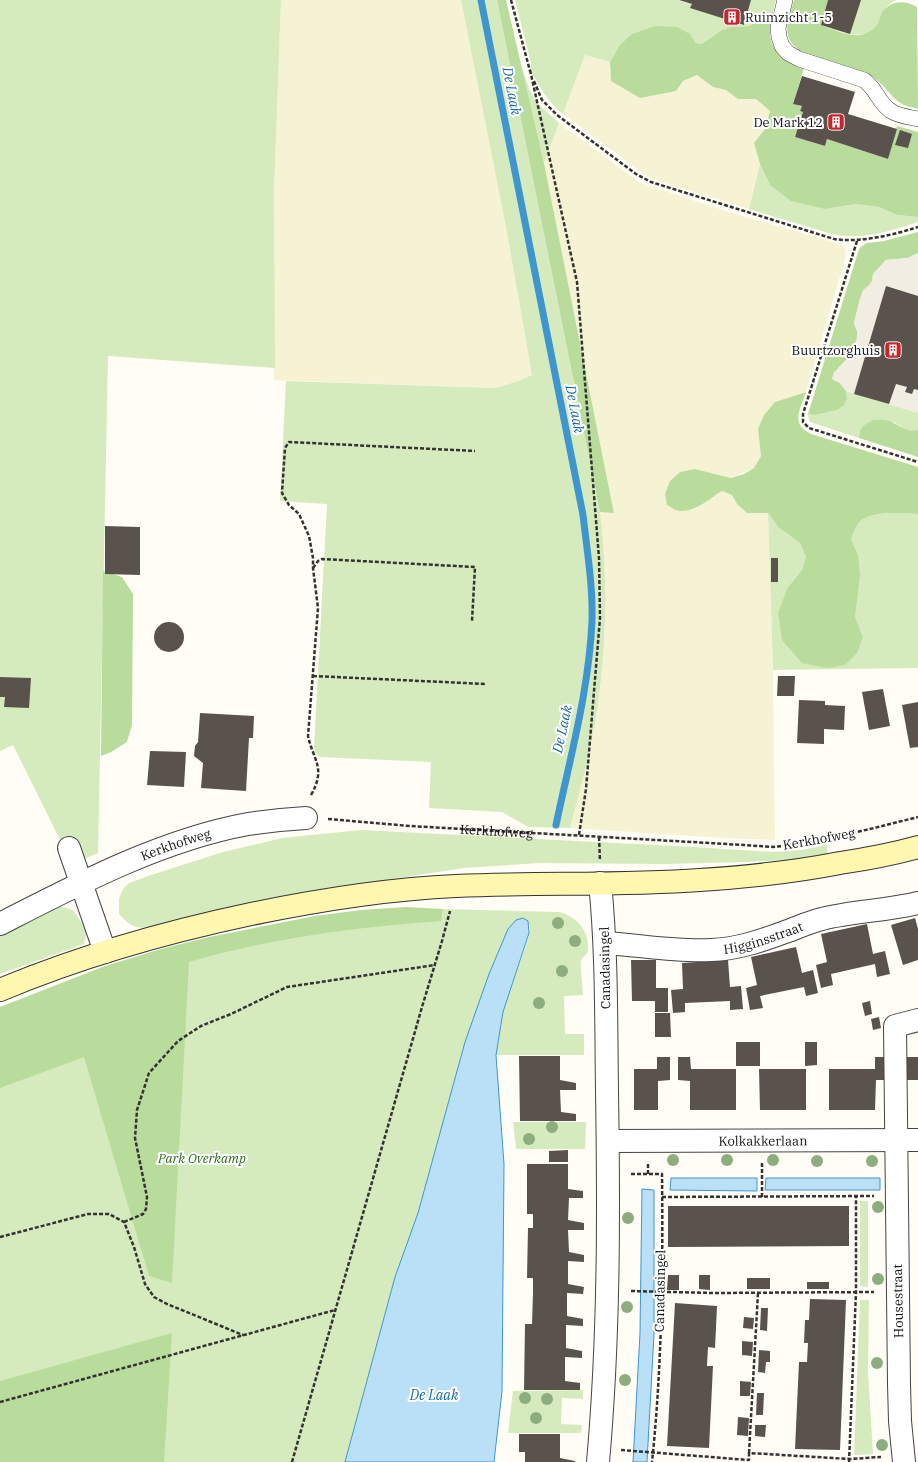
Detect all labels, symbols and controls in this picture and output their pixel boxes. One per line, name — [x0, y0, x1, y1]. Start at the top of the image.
building icon: Ruimzicht 1-5 — [722, 7, 742, 27]
place label: Ruimzicht 1-5 — [745, 9, 832, 26]
water label: De Laak — [498, 64, 526, 117]
building icon: De Mark 12 — [826, 112, 846, 132]
place label: De Mark 12 — [753, 114, 823, 131]
building icon: Buurtzorghuis — [883, 340, 903, 360]
place label: Buurtzorghuis — [792, 342, 880, 359]
water label: De Laak — [561, 382, 589, 435]
water label: De Laak — [548, 703, 576, 756]
street label: Kerkhofweg — [460, 820, 534, 841]
street label: Kerkhofweg — [138, 824, 212, 864]
street label: Kerkhofweg — [782, 824, 856, 854]
street label: Higginsstraat — [722, 917, 806, 957]
street label: Canadasingel — [596, 927, 614, 1009]
street label: Kolkakkerlaan — [718, 1132, 808, 1149]
park label: Park Overkamp — [157, 1150, 246, 1167]
street label: Canadasingel — [651, 1250, 669, 1332]
street label: Housestraat — [889, 1263, 907, 1338]
water label: De Laak — [409, 1386, 459, 1404]

